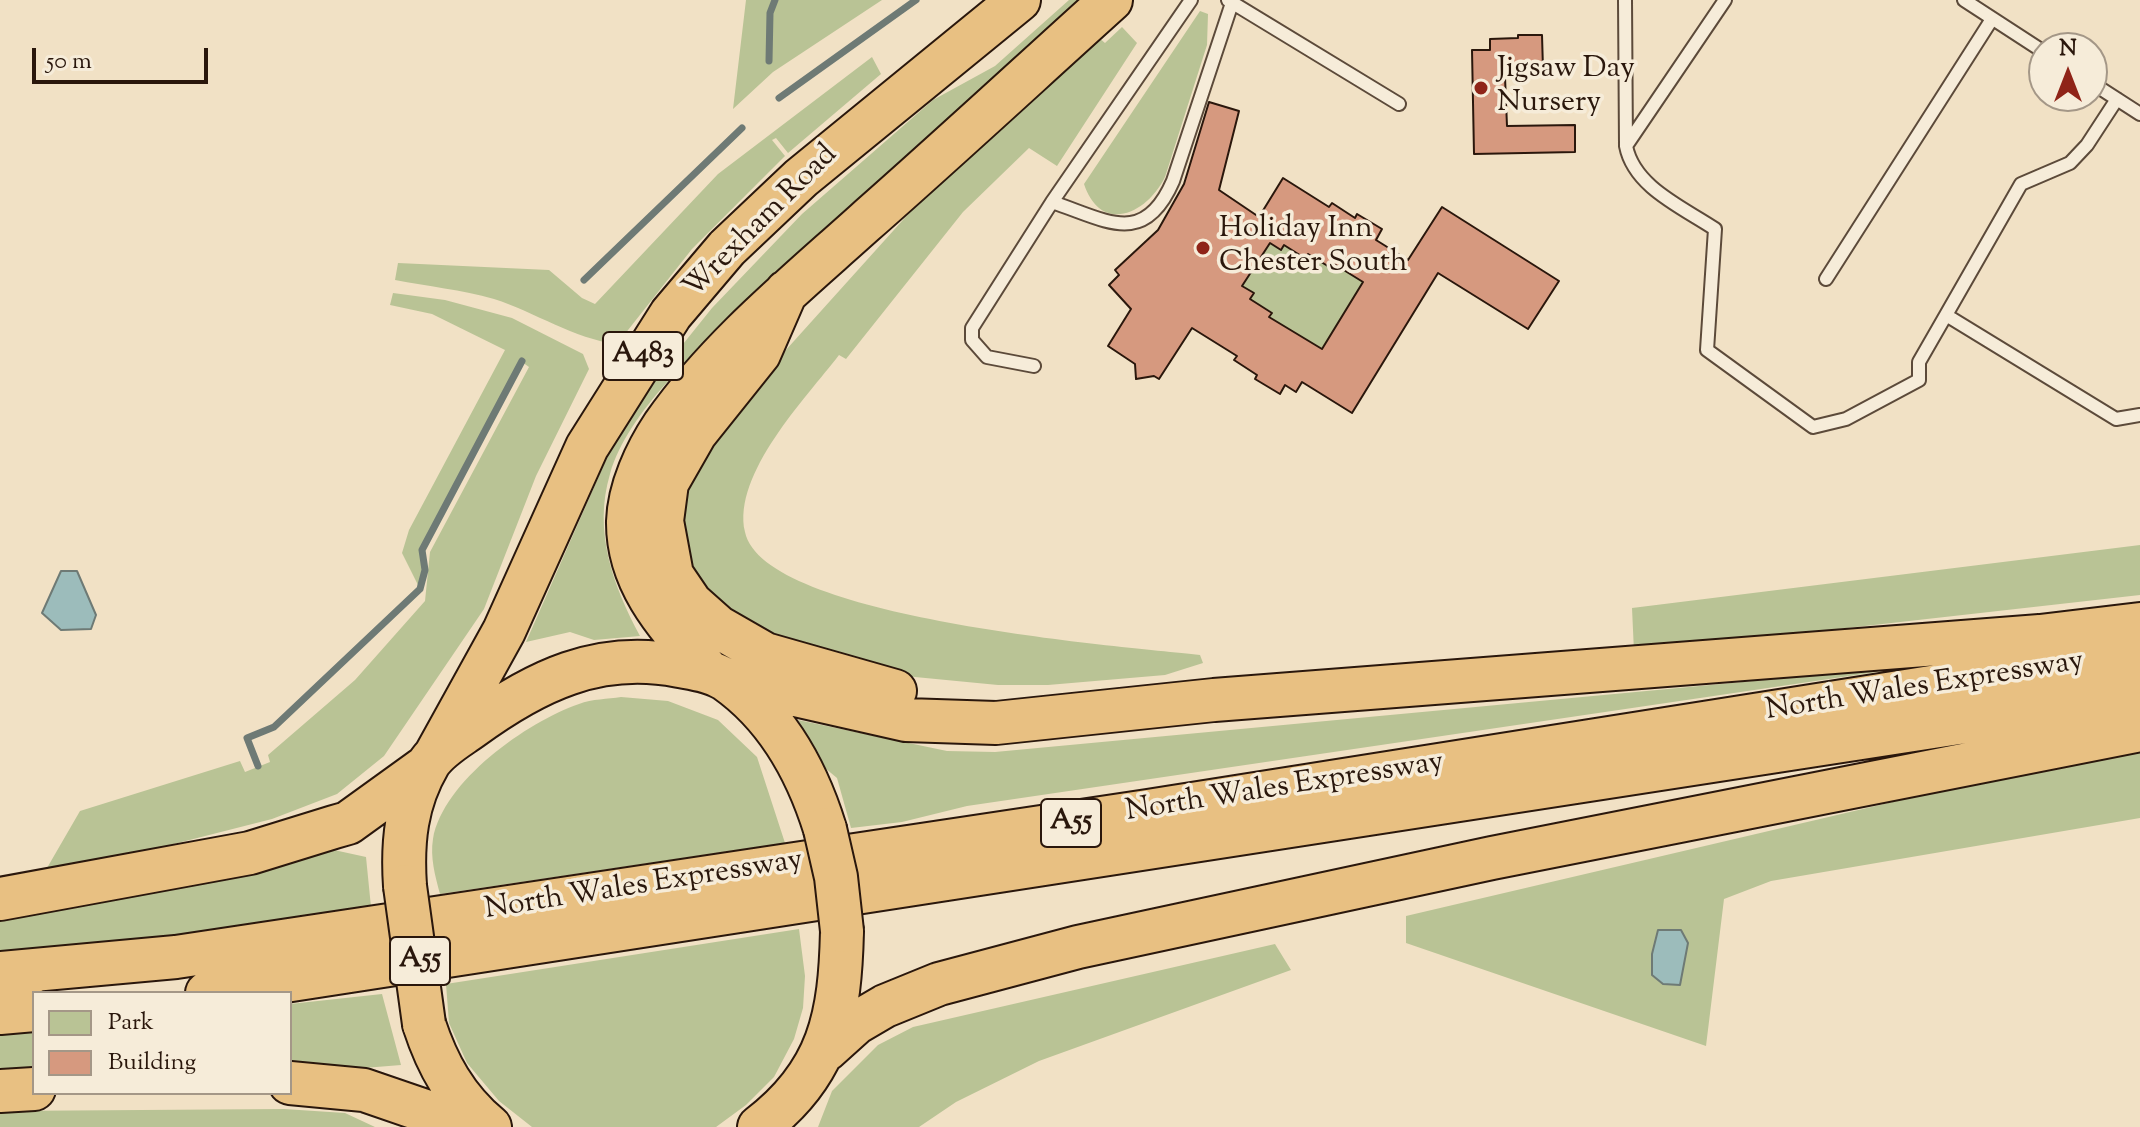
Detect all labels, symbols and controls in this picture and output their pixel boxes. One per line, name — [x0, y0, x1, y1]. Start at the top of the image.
scale bar — [36, 32, 212, 82]
north arrow — [2028, 32, 2108, 112]
text: N — [2059, 34, 2077, 66]
text: 50 m — [46, 45, 92, 79]
place label: Jigsaw Day Nursery — [1497, 53, 1635, 124]
marker: Jigsaw Day Nursery — [1472, 79, 1490, 97]
street label: Wrexham Road — [677, 138, 847, 308]
place label: Holiday Inn Chester South — [1219, 213, 1408, 284]
marker: Holiday Inn Chester South — [1194, 239, 1212, 257]
road number: A483 — [603, 332, 683, 380]
street label: North Wales Expressway — [1763, 645, 2087, 731]
street label: North Wales Expressway — [1123, 746, 1447, 832]
road number: A55 — [1041, 799, 1101, 847]
street label: North Wales Expressway — [482, 844, 806, 930]
road number: A55 — [390, 937, 450, 985]
legend — [32, 991, 292, 1095]
text: Park — [108, 1006, 154, 1040]
text: Building — [108, 1046, 196, 1080]

